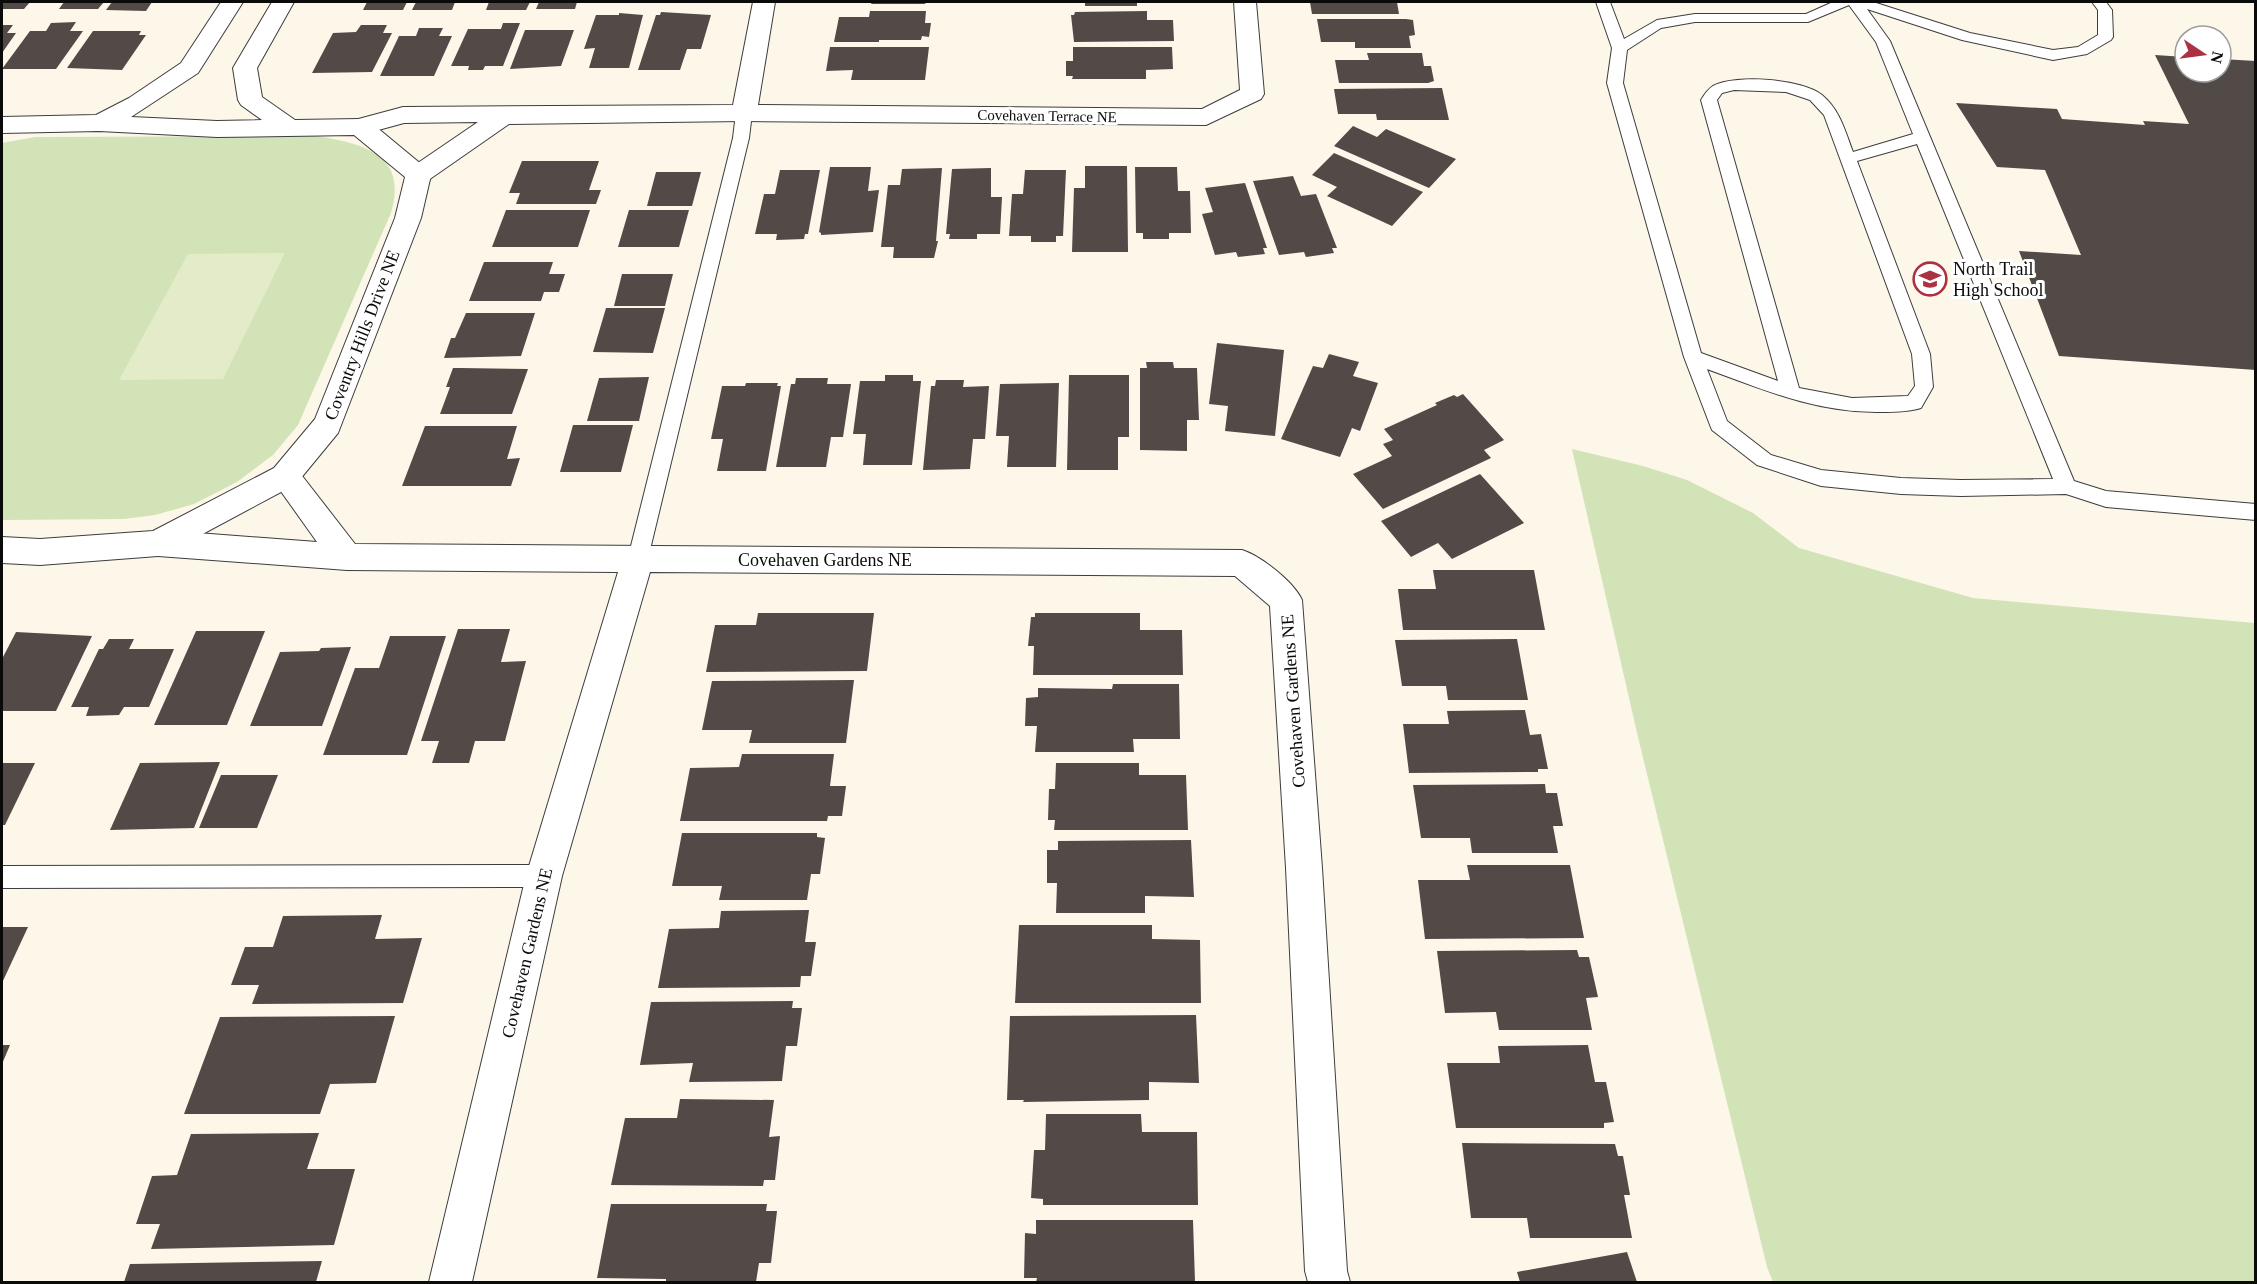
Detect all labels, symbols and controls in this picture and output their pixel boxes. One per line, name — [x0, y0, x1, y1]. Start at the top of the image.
north arrow — [2173, 24, 2233, 84]
text: N — [2207, 50, 2227, 65]
street label: Covehaven Terrace NE — [977, 107, 1117, 125]
street label: Coventry Hills Drive NE — [320, 247, 404, 423]
place label: North Trail High School — [1953, 259, 2044, 300]
school or university icon: North Trail High School — [1912, 261, 1948, 297]
street label: Covehaven Gardens NE — [738, 550, 912, 570]
street label: Covehaven Gardens NE — [1277, 614, 1309, 788]
street label: Covehaven Gardens NE — [498, 866, 556, 1040]

